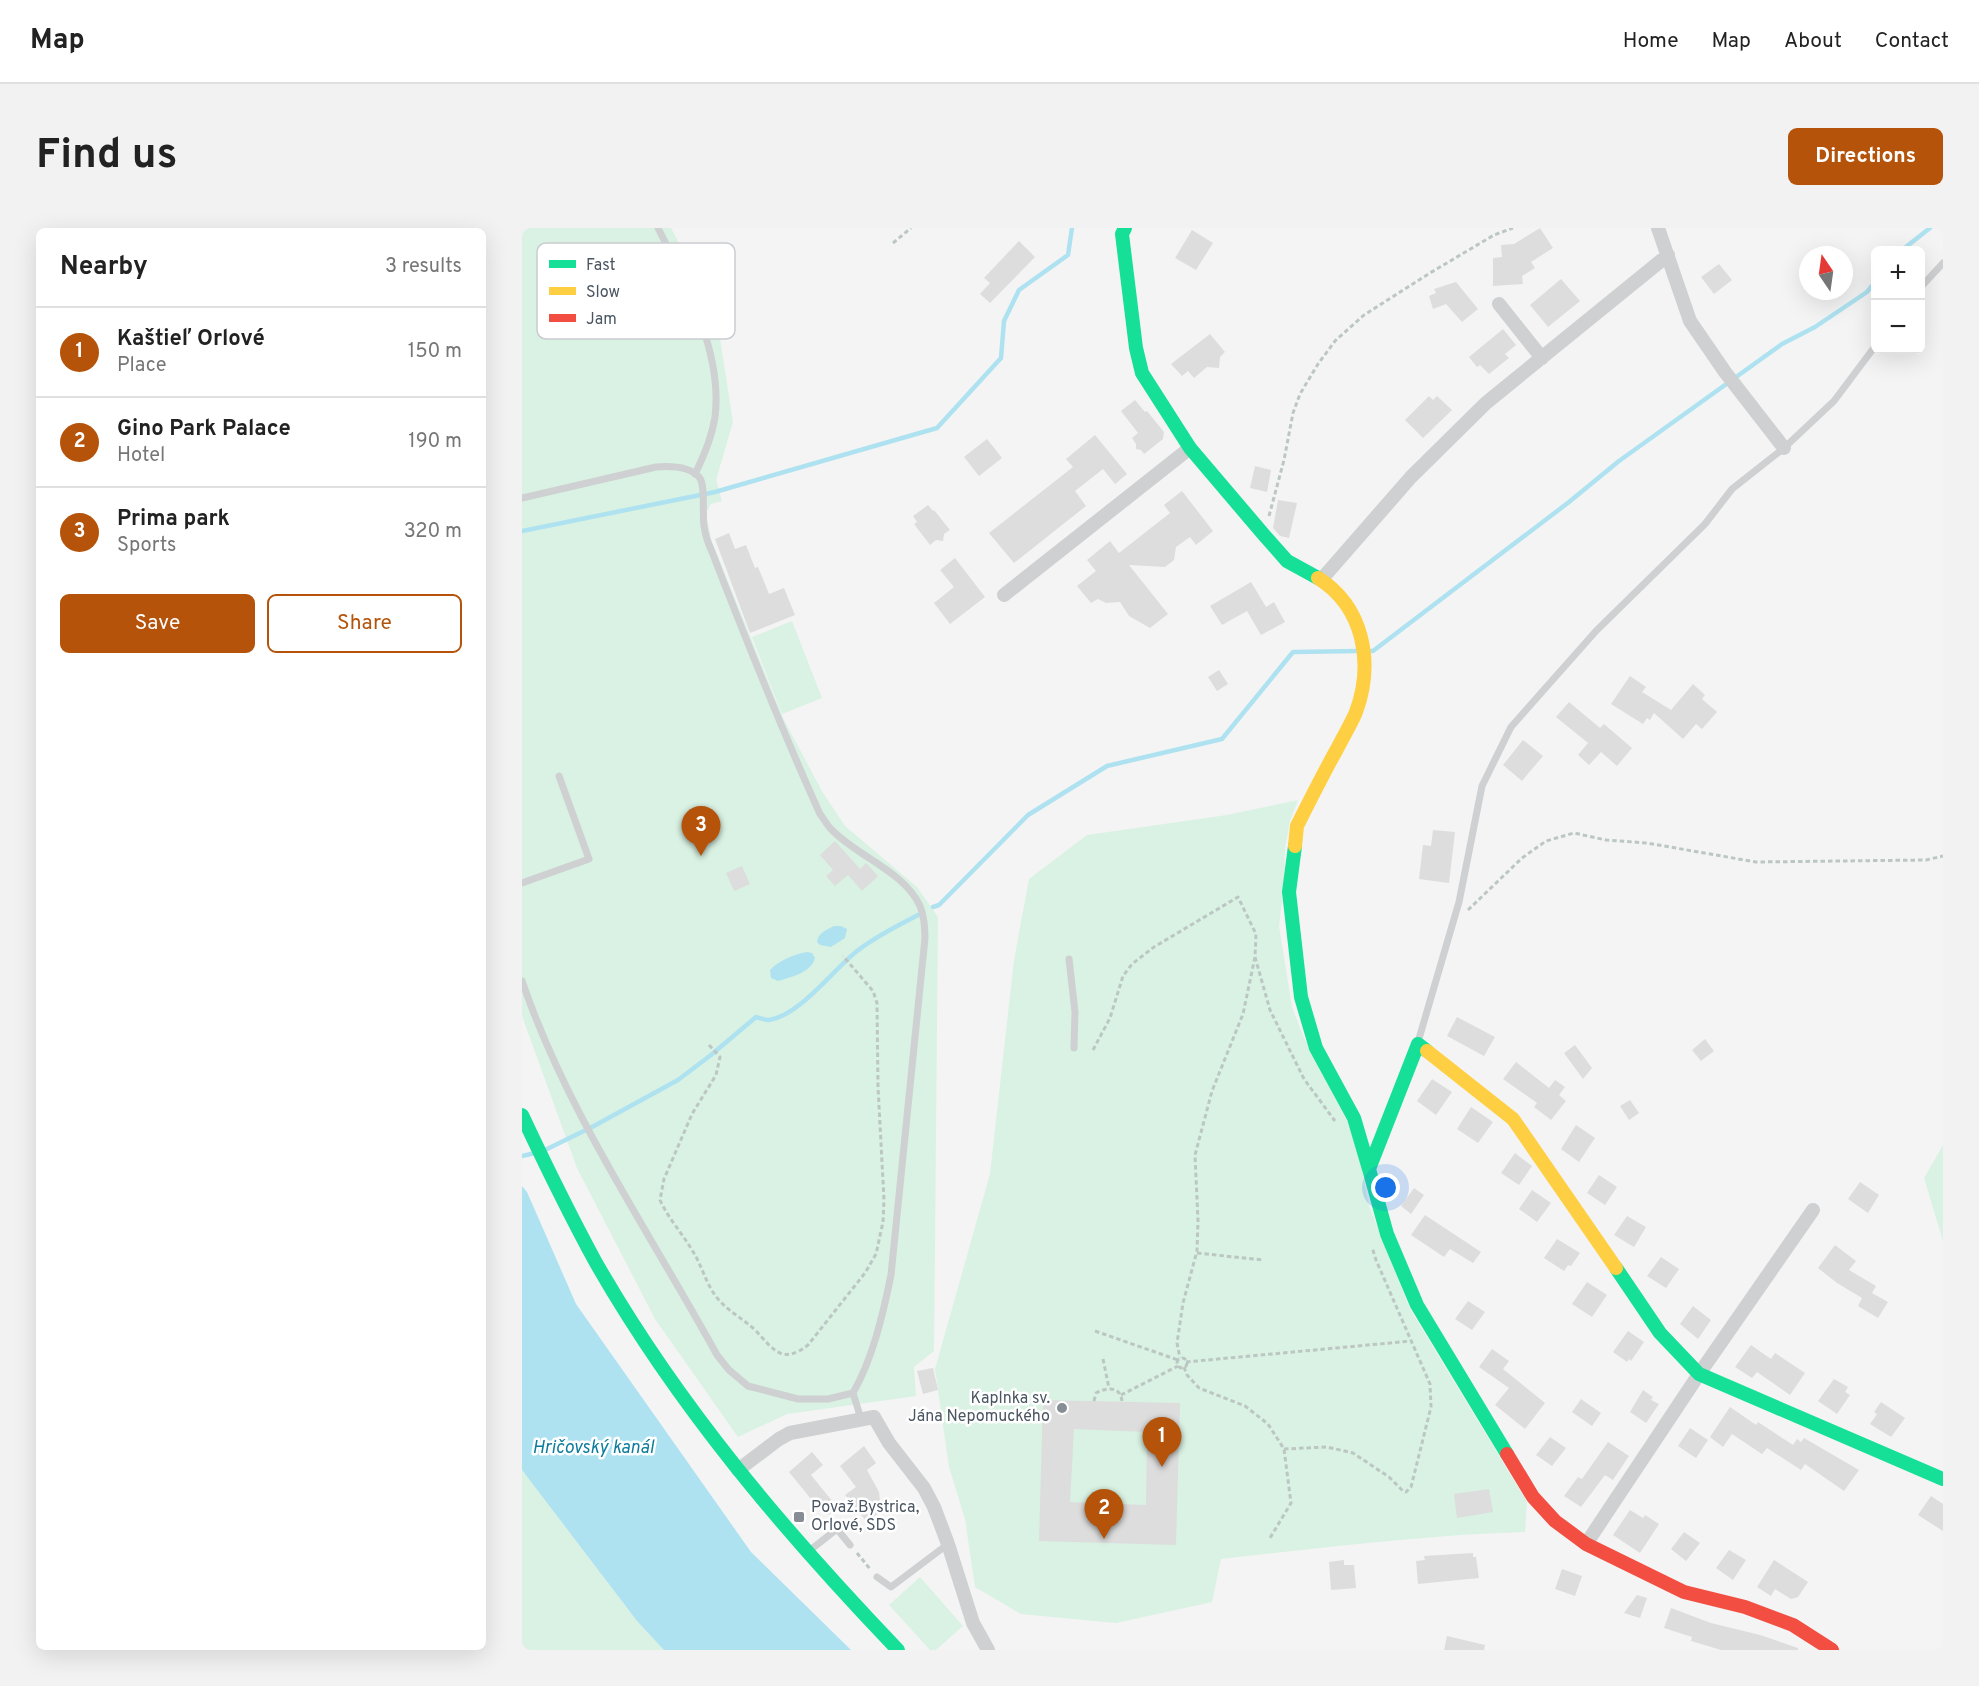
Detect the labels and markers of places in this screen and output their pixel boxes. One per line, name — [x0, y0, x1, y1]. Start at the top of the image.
pin: 3 — [682, 806, 720, 856]
place label: Kaplnka sv. Jána Nepomuckého — [908, 1389, 1050, 1427]
marker: Kaplnka sv. Jána Nepomuckého — [1055, 1401, 1069, 1415]
pin: 1 — [1142, 1418, 1182, 1467]
pin: 2 — [1084, 1490, 1124, 1539]
place label: Považ.Bystrica, Orlové, SDS — [811, 1498, 919, 1536]
marker: Považ.Bystrica, Orlové, SDS — [792, 1510, 806, 1524]

